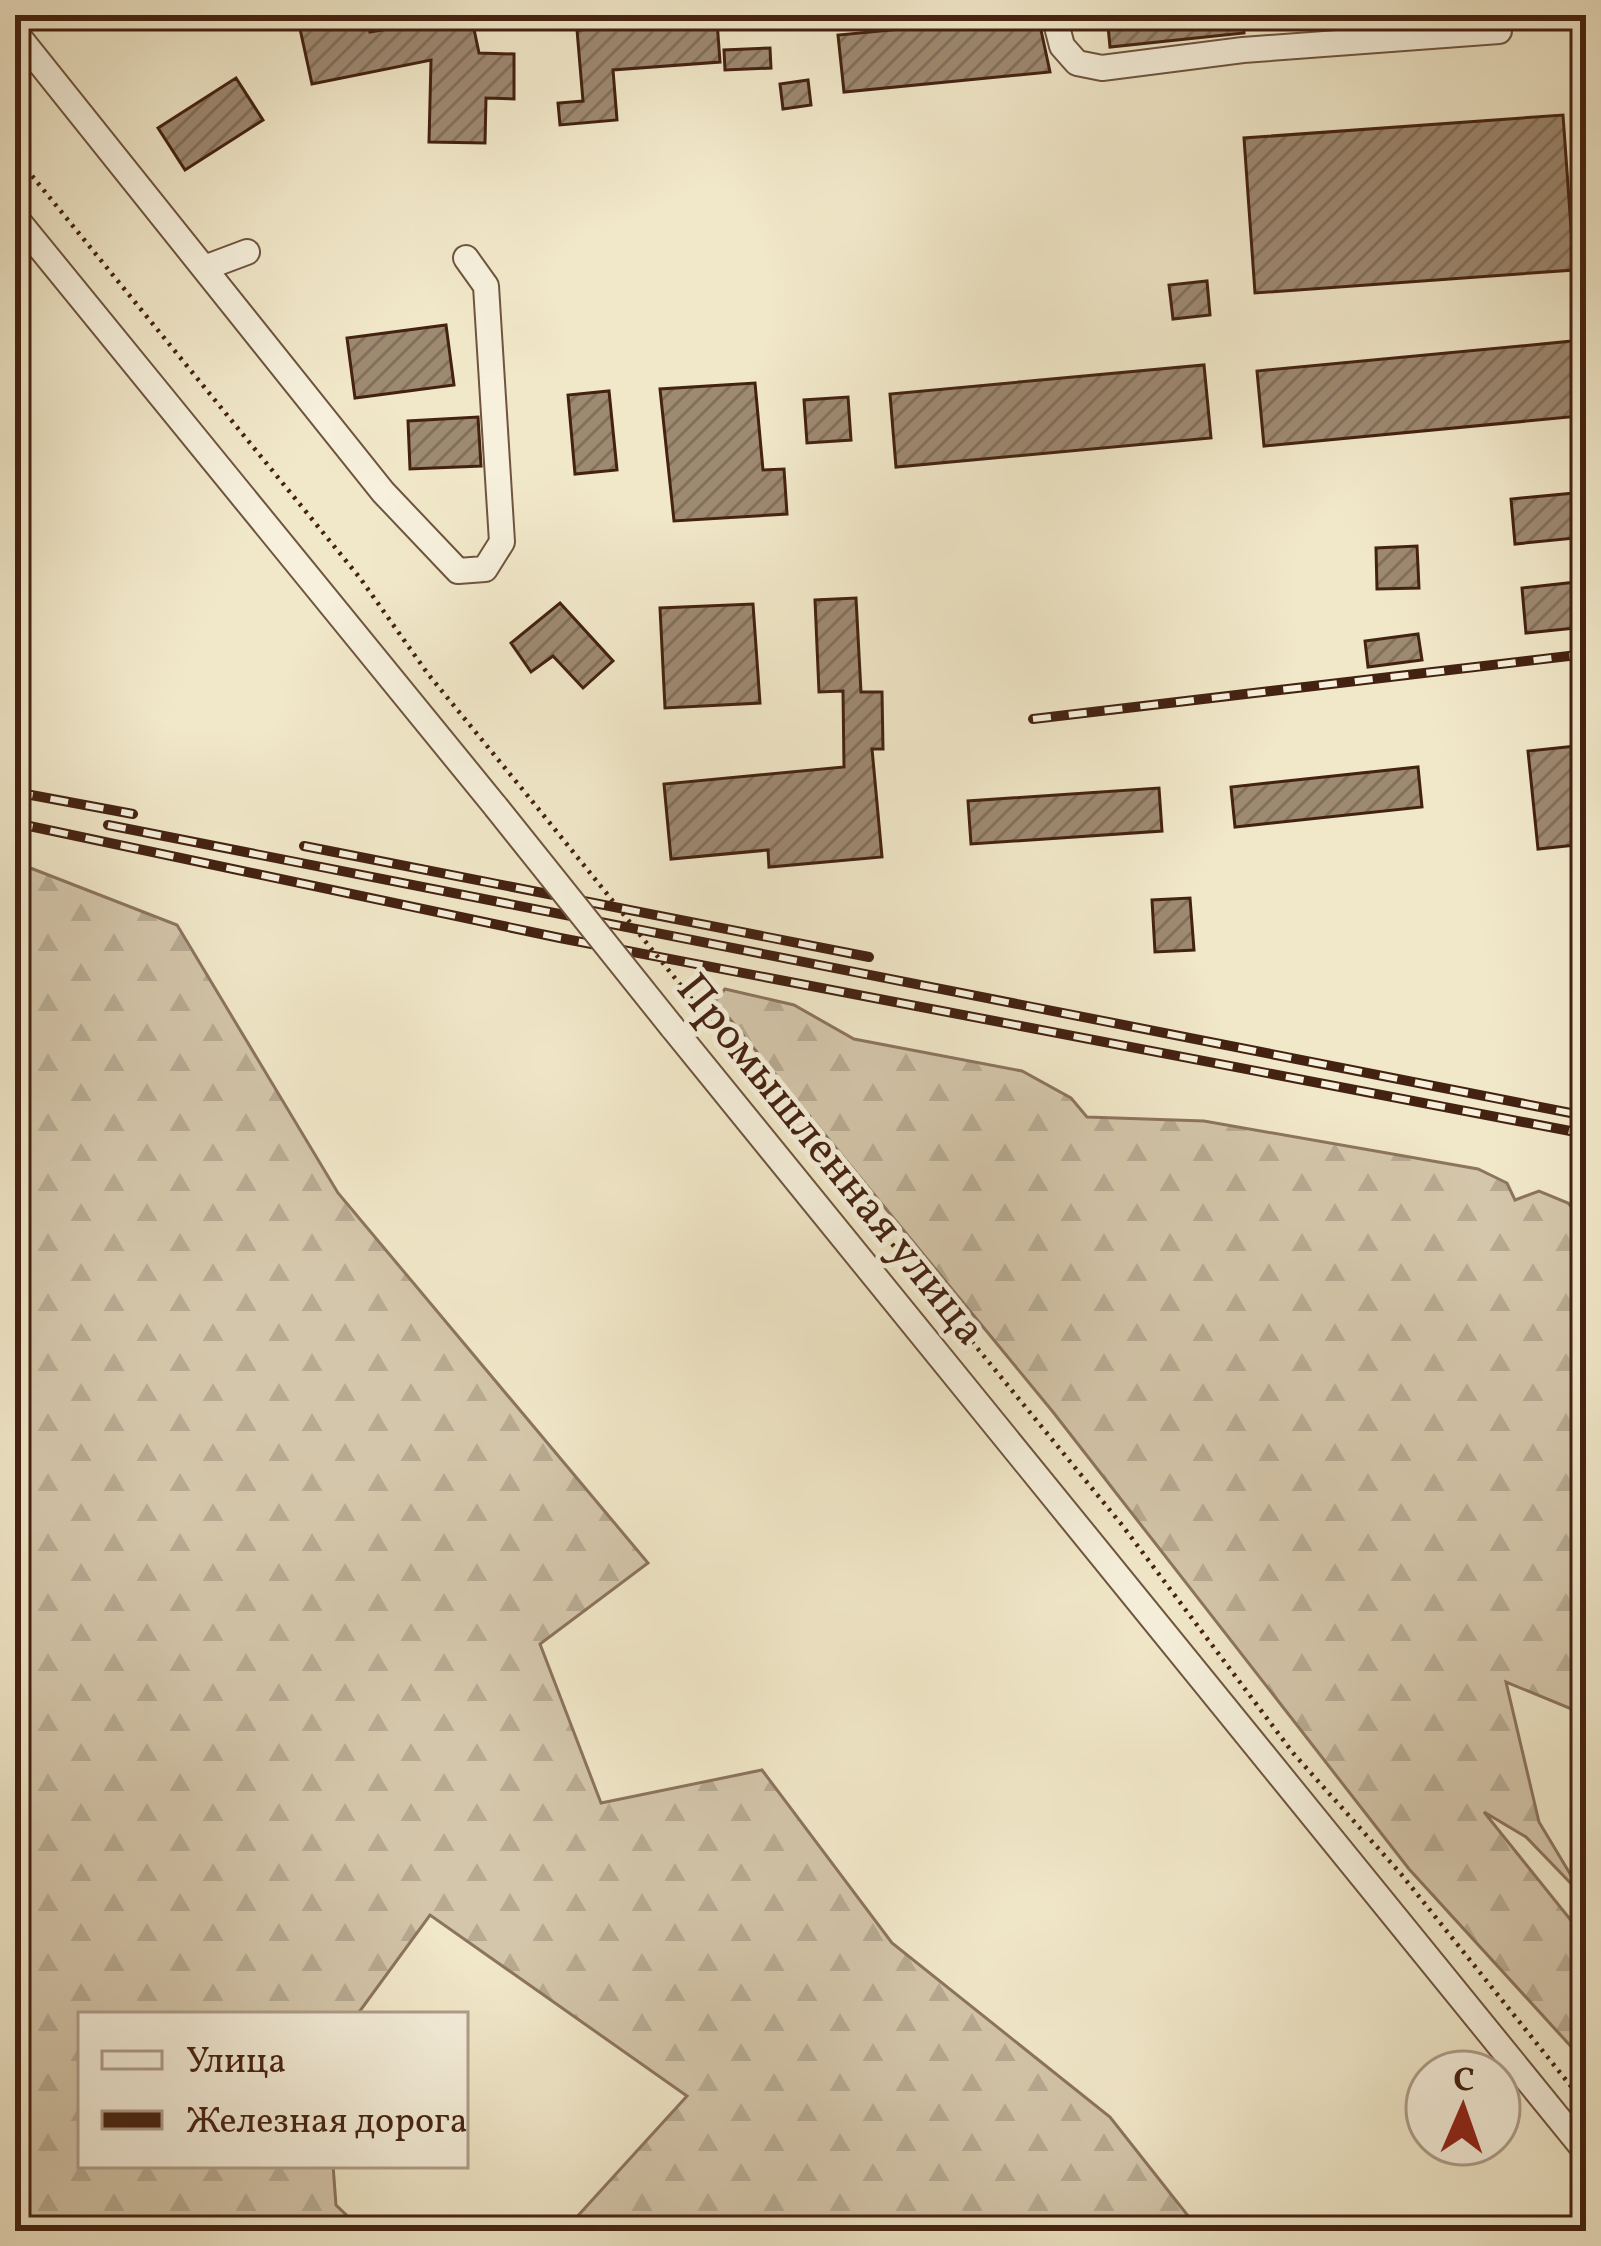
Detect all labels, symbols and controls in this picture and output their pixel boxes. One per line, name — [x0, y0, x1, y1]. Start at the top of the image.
street label: Промышленная улица — [660, 962, 999, 1360]
legend — [78, 2012, 468, 2168]
text: Улица — [186, 2038, 286, 2088]
north arrow — [1403, 2048, 1523, 2168]
text: С — [1452, 2059, 1475, 2105]
text: Железная дорога — [186, 2098, 468, 2148]

